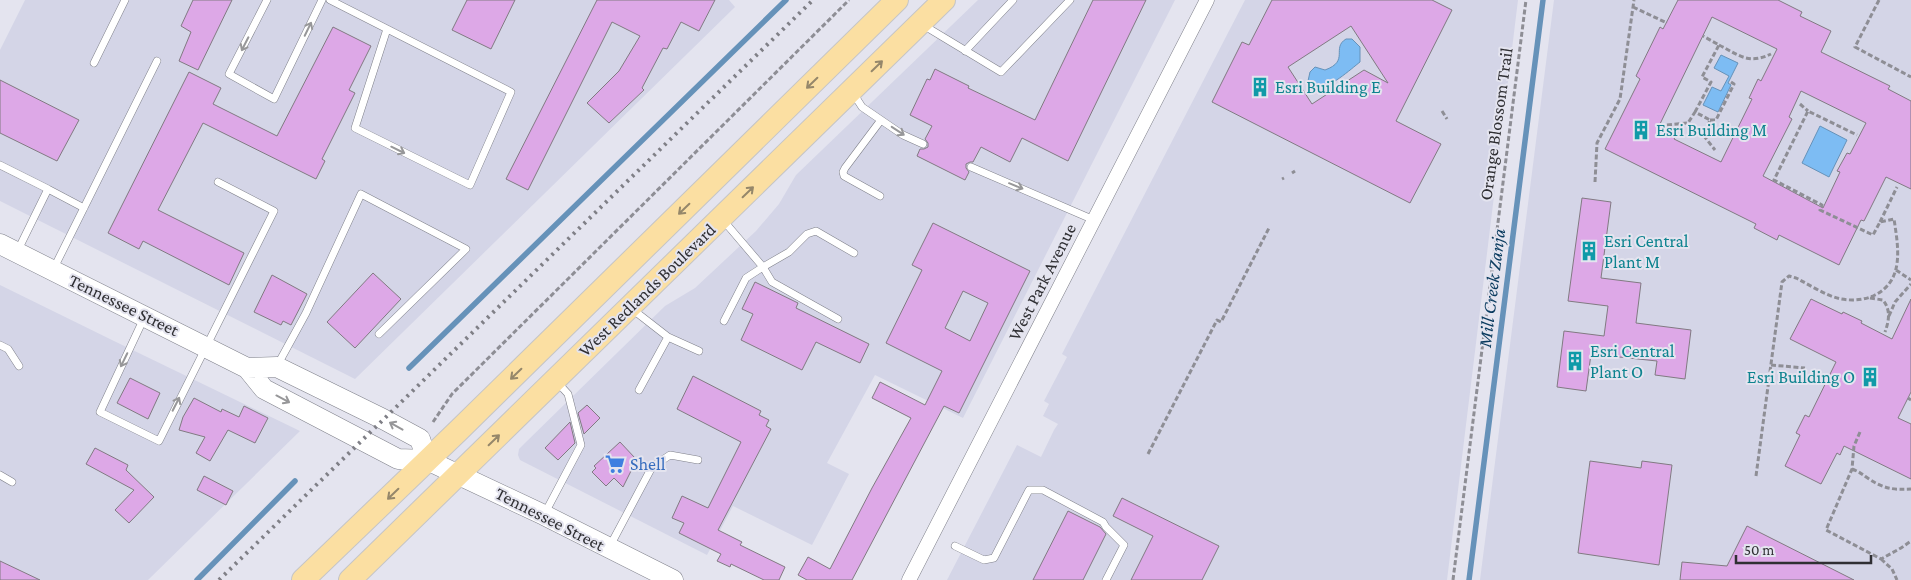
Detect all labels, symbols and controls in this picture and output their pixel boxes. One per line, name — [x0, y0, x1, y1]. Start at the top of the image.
one-way arrow — [304, 22, 313, 37]
one-way arrow — [240, 36, 250, 51]
street label: Orange Blossom Trail — [1475, 46, 1517, 202]
one-way arrow — [870, 60, 883, 72]
building icon: Esri Building E — [1249, 76, 1271, 98]
one-way arrow — [806, 77, 819, 89]
place label: Esri Building E — [1275, 77, 1381, 97]
building icon: Esri Building M — [1630, 119, 1652, 141]
place label: Esri Building M — [1656, 120, 1767, 140]
one-way arrow — [891, 126, 905, 136]
one-way arrow — [390, 145, 405, 155]
one-way arrow — [1008, 182, 1023, 191]
one-way arrow — [742, 186, 754, 198]
one-way arrow — [678, 203, 690, 215]
street label: West Redlands Boulevard — [574, 219, 720, 361]
street label: West Park Avenue — [1004, 220, 1080, 344]
water label: Mill Creek Zanja — [1474, 227, 1510, 350]
place label: Esri Central Plant M — [1604, 231, 1689, 272]
building icon: Esri Central Plant M — [1578, 240, 1600, 262]
street label: Tennessee Street — [66, 270, 183, 341]
place label: Esri Central Plant O — [1590, 341, 1675, 382]
building icon: Esri Central Plant O — [1564, 350, 1586, 372]
one-way arrow — [119, 352, 128, 367]
building icon: Esri Building O — [1859, 366, 1881, 388]
place label: Esri Building O — [1747, 367, 1855, 387]
one-way arrow — [510, 368, 523, 380]
one-way arrow — [275, 395, 290, 404]
one-way arrow — [172, 397, 181, 412]
one-way arrow — [389, 421, 404, 430]
one-way arrow — [487, 434, 500, 446]
supermarket icon: Shell — [604, 453, 626, 475]
place label: Shell — [630, 454, 666, 474]
street label: Tennessee Street — [492, 483, 609, 556]
one-way arrow — [386, 488, 399, 500]
scale bar — [1736, 532, 1871, 564]
text: 50 m — [1744, 542, 1774, 558]

